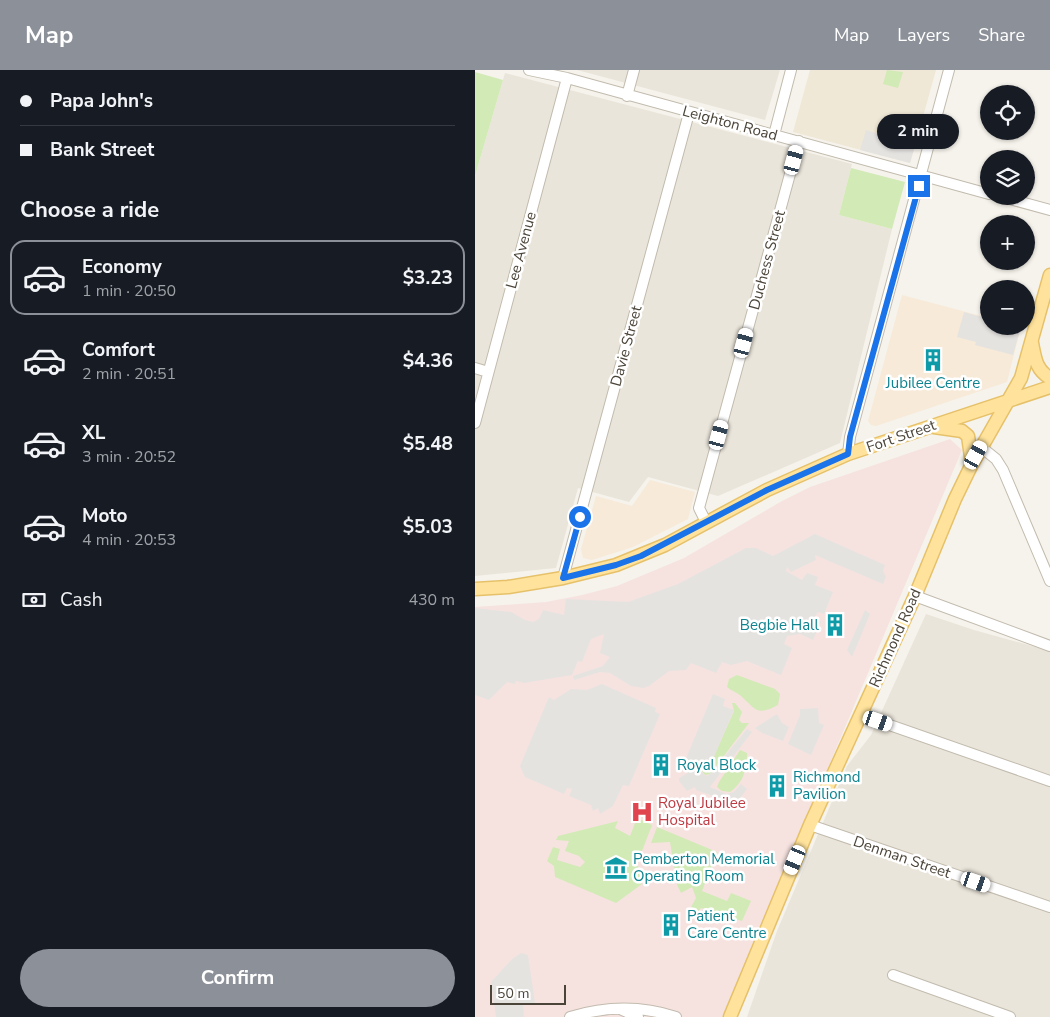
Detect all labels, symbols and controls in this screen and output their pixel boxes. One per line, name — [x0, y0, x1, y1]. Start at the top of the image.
text: Map — [25, 19, 73, 51]
text: Map — [834, 23, 869, 47]
text: Layers — [897, 23, 950, 47]
text: Share — [978, 23, 1025, 47]
map controls — [980, 85, 1035, 335]
button: locate — [980, 85, 1035, 140]
text: Papa John's — [50, 88, 153, 114]
street label: Leighton Road — [680, 101, 780, 145]
callout: 2 min — [878, 114, 960, 148]
text: 2 min — [897, 120, 939, 142]
text: Bank Street — [50, 137, 154, 163]
car — [782, 144, 805, 176]
button: layers — [980, 150, 1035, 205]
route end — [908, 175, 930, 197]
text: Choose a ride — [20, 195, 159, 225]
street label: Duchess Street — [744, 207, 790, 312]
street label: Lee Avenue — [501, 209, 541, 291]
button: + — [980, 215, 1035, 270]
text: Economy — [82, 254, 162, 280]
icon: car — [22, 255, 67, 300]
text: $3.23 — [403, 265, 453, 291]
text: 1 min · 20:50 — [82, 280, 176, 302]
button: − — [980, 280, 1035, 335]
street label: Davie Street — [606, 303, 647, 389]
car — [732, 327, 755, 359]
text: Comfort — [82, 337, 155, 363]
icon: car — [22, 338, 67, 383]
building icon: Jubilee Centre — [920, 347, 946, 373]
text: $4.36 — [403, 348, 453, 374]
text: 2 min · 20:51 — [82, 363, 176, 385]
place label: Jubilee Centre — [885, 373, 980, 393]
street label: Fort Street — [864, 415, 939, 457]
car — [707, 419, 730, 451]
text: XL — [82, 420, 105, 446]
icon: car — [22, 421, 67, 466]
text: $5.48 — [403, 431, 453, 457]
car — [962, 438, 989, 472]
text: 3 min · 20:52 — [82, 446, 176, 468]
text: Moto — [82, 503, 128, 529]
icon: car — [22, 504, 67, 549]
route start — [569, 506, 591, 528]
text: $5.03 — [403, 514, 453, 540]
text: 4 min · 20:53 — [82, 529, 176, 551]
street label: Richmond Road — [864, 585, 926, 691]
icon: cash — [20, 586, 48, 614]
text: Cash — [60, 587, 102, 613]
text: 430 m — [408, 589, 455, 611]
building icon: Begbie Hall — [822, 612, 848, 638]
place label: Begbie Hall — [740, 615, 820, 635]
car — [861, 709, 894, 733]
building icon: Royal Block — [648, 752, 674, 778]
place label: Royal Block — [677, 755, 757, 775]
place label: Richmond Pavilion — [793, 767, 860, 804]
building icon: Richmond Pavilion — [764, 773, 790, 799]
place label: Royal Jubilee Hospital — [658, 793, 746, 830]
hospital icon: Royal Jubilee Hospital — [629, 799, 655, 825]
street label: Denman Street — [851, 831, 954, 883]
car — [782, 843, 807, 877]
place label: Pemberton Memorial Operating Room — [633, 849, 775, 886]
museum icon: Pemberton Memorial Operating Room — [603, 855, 629, 881]
car — [959, 870, 992, 894]
place label: Patient Care Centre — [687, 906, 767, 943]
building icon: Patient Care Centre — [658, 912, 684, 938]
button: Confirm — [20, 949, 455, 1007]
scale bar — [490, 982, 566, 1005]
text: 50 m — [497, 984, 529, 1003]

